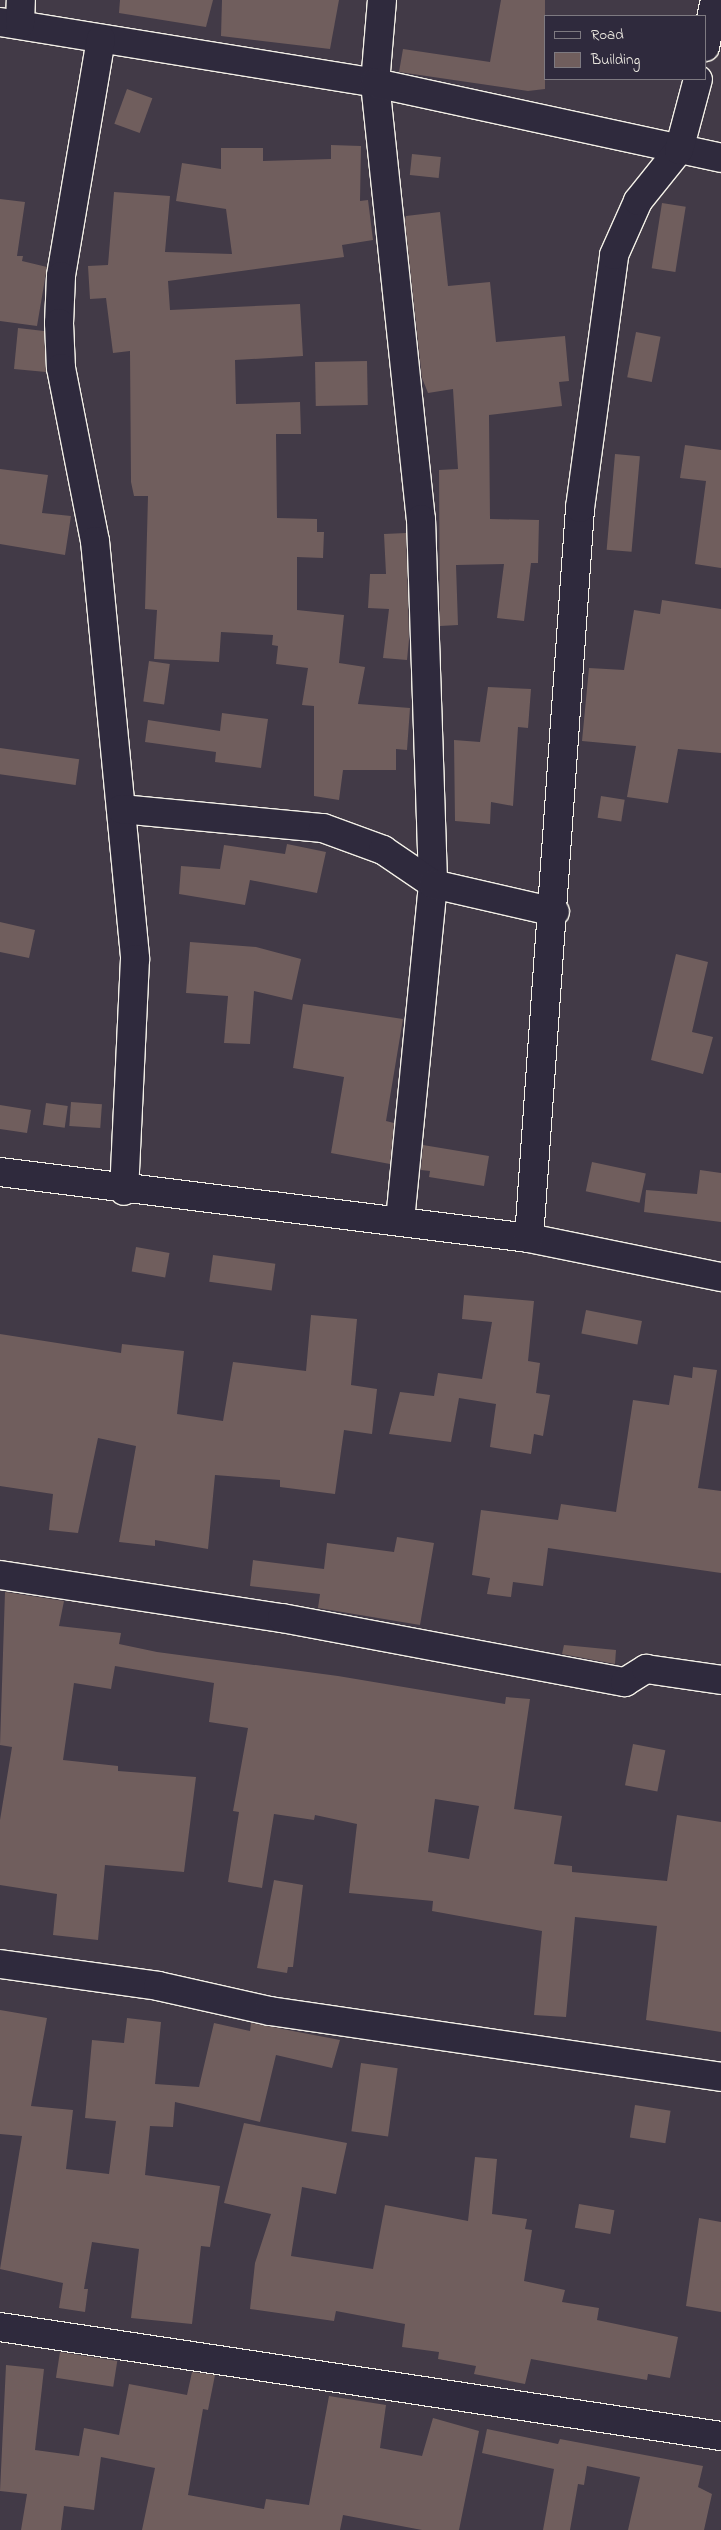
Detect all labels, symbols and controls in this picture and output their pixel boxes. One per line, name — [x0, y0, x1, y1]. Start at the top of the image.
legend — [544, 15, 706, 80]
text: Road — [591, 24, 624, 46]
text: Building — [591, 49, 640, 71]

